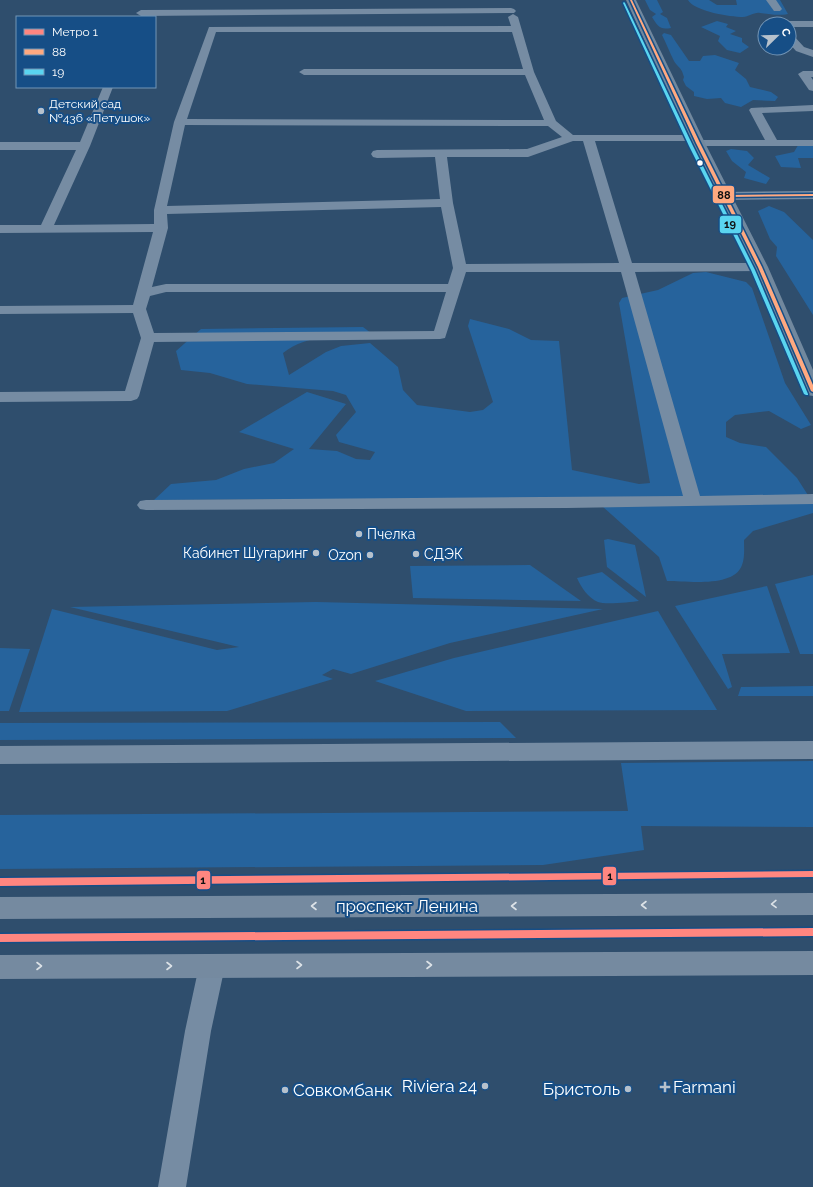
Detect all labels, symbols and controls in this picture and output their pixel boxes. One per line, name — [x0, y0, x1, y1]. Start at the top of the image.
legend — [16, 16, 156, 88]
north arrow — [757, 16, 797, 56]
text: Метро 1 — [52, 25, 98, 39]
text: С — [778, 26, 793, 39]
text: 88 — [52, 45, 66, 59]
text: 19 — [52, 65, 64, 79]
place label: Детский сад №436 «Петушок» — [49, 97, 151, 125]
marker: Детский сад №436 «Петушок» — [36, 106, 46, 116]
unlabelled marker — [695, 158, 705, 168]
line badge: 88 — [712, 185, 735, 204]
text: 88 — [717, 189, 731, 202]
line badge: 19 — [719, 215, 742, 234]
text: 19 — [724, 218, 736, 231]
place label: Пчелка — [367, 526, 415, 542]
marker: Пчелка — [354, 529, 364, 539]
place label: Кабинет Шугаринг — [183, 545, 308, 561]
place label: СДЭК — [424, 546, 463, 562]
place label: Ozon — [328, 547, 362, 563]
marker: Кабинет Шугаринг — [311, 548, 321, 558]
marker: СДЭК — [411, 549, 421, 559]
marker: Ozon — [365, 550, 375, 560]
line badge: 1 — [602, 866, 617, 886]
line badge: 1 — [196, 870, 211, 890]
text: 1 — [607, 870, 613, 883]
text: 1 — [200, 874, 206, 887]
street label: проспект Ленина — [336, 896, 478, 916]
one-way arrow — [771, 900, 777, 908]
one-way arrow — [641, 901, 647, 909]
one-way arrow — [311, 902, 317, 910]
one-way arrow — [511, 902, 517, 910]
one-way arrow — [296, 961, 302, 969]
one-way arrow — [426, 961, 432, 969]
one-way arrow — [36, 962, 42, 970]
one-way arrow — [166, 962, 172, 970]
place label: Riviera 24 — [402, 1076, 477, 1096]
place label: Farmani — [673, 1077, 736, 1097]
place label: Бристоль — [543, 1079, 620, 1099]
place label: Совкомбанк — [293, 1080, 393, 1100]
marker: Riviera 24 — [480, 1081, 490, 1091]
marker: Farmani — [660, 1082, 670, 1092]
marker: Бристоль — [623, 1084, 633, 1094]
marker: Совкомбанк — [280, 1085, 290, 1095]

